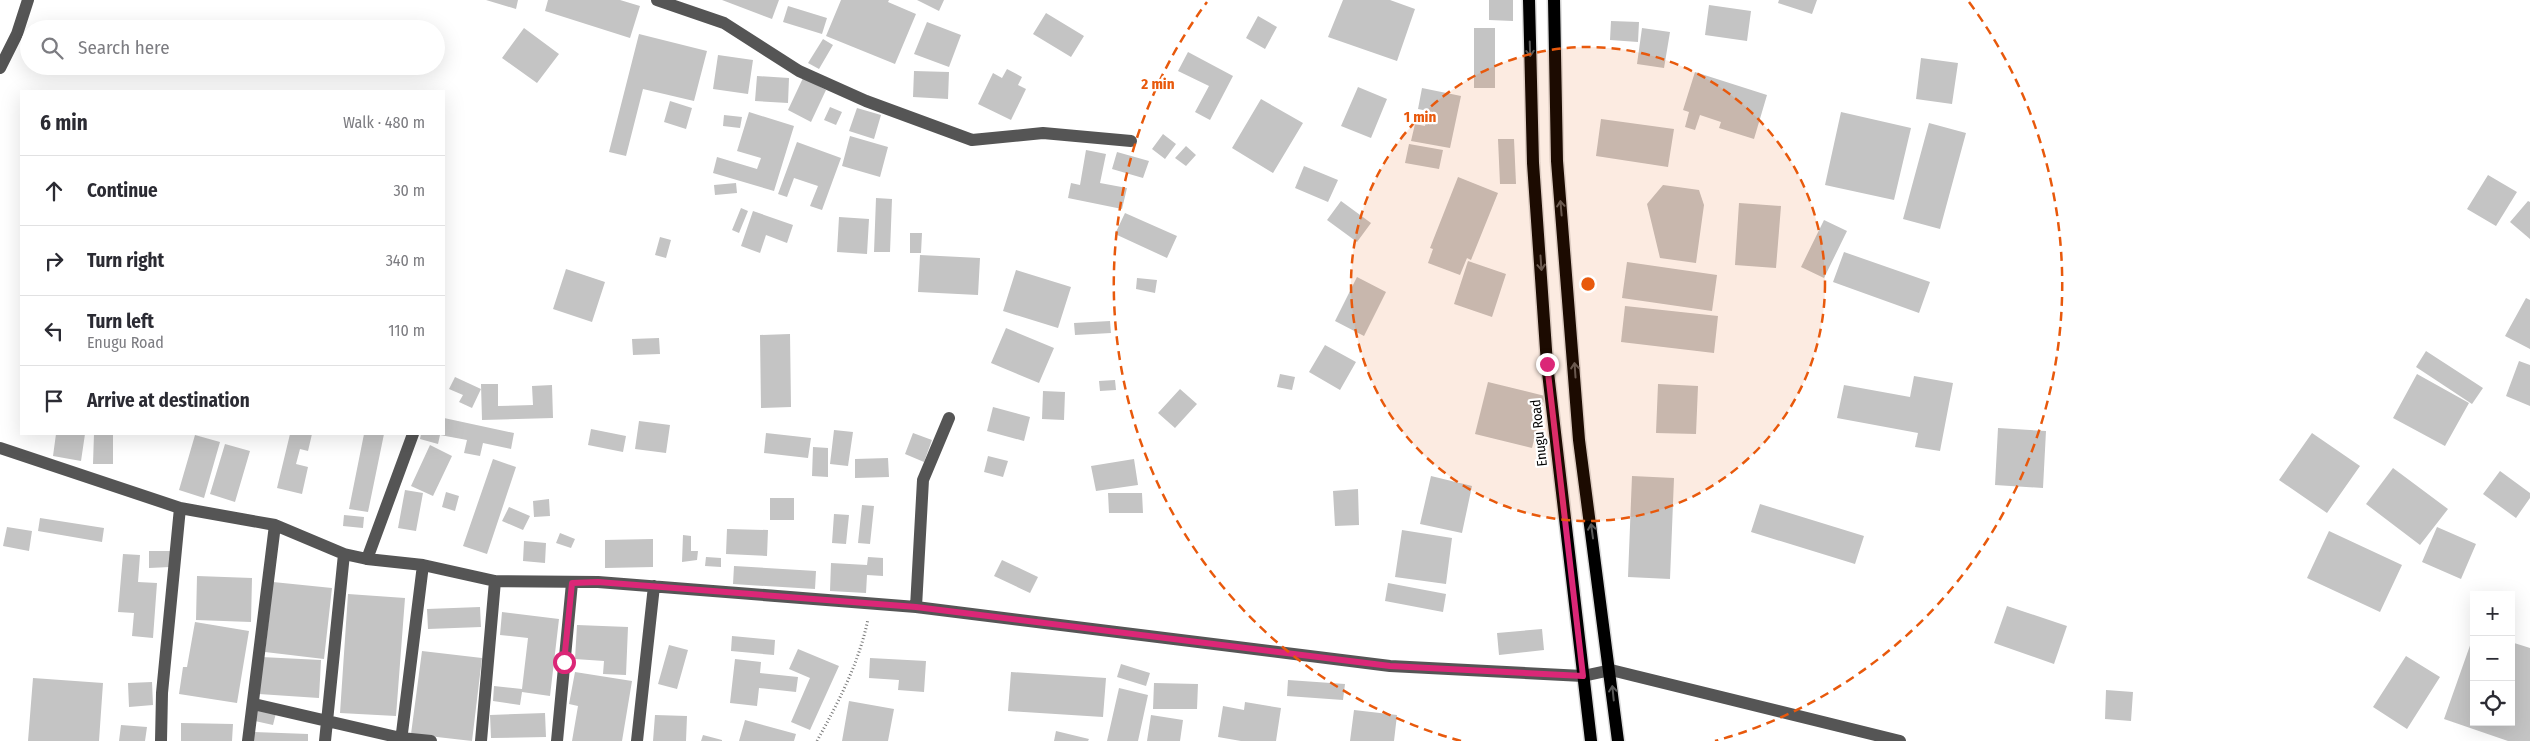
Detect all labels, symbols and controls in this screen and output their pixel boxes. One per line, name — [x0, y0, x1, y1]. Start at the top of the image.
search box — [20, 20, 445, 75]
icon: search — [38, 34, 66, 62]
text: Search here — [78, 36, 170, 59]
one-way arrow — [1525, 40, 1535, 56]
text: 2 min — [1140, 75, 1175, 93]
text: 1 min — [1404, 108, 1436, 126]
text: 6 min — [40, 110, 88, 136]
text: Walk · 480 m — [343, 113, 425, 132]
icon: ahead — [40, 177, 68, 205]
text: Continue — [87, 179, 158, 202]
text: 30 m — [393, 181, 425, 200]
one-way arrow — [1556, 200, 1566, 216]
icon: right — [40, 247, 68, 275]
text: Turn right — [87, 249, 164, 272]
text: 340 m — [386, 251, 425, 270]
one-way arrow — [1536, 255, 1546, 271]
centre of rings — [1579, 275, 1597, 293]
text: Turn left — [87, 310, 154, 333]
icon: left — [40, 317, 68, 345]
text: 110 m — [388, 321, 425, 340]
text: Enugu Road — [87, 333, 164, 352]
route end — [1536, 353, 1559, 376]
one-way arrow — [1570, 362, 1579, 378]
icon: arrive — [40, 387, 68, 415]
text: Arrive at destination — [87, 389, 250, 412]
street label: Enugu Road — [1527, 399, 1551, 467]
one-way arrow — [1587, 524, 1597, 540]
map controls — [2470, 591, 2515, 726]
button: + — [2470, 591, 2515, 636]
button: − — [2470, 636, 2515, 681]
route start — [553, 651, 576, 674]
button: locate — [2470, 681, 2515, 726]
one-way arrow — [1608, 685, 1618, 701]

